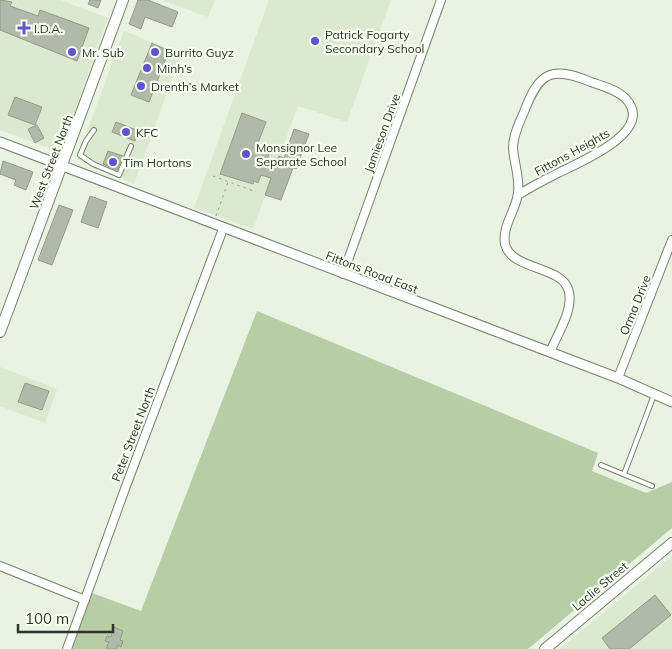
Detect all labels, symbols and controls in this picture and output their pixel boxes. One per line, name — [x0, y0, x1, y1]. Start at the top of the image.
place label: I.D.A. — [34, 21, 63, 36]
marker: I.D.A. — [18, 22, 30, 34]
place label: Patrick Fogarty Secondary School — [325, 27, 424, 56]
marker: Patrick Fogarty Secondary School — [309, 35, 321, 47]
place label: Mr. Sub — [82, 45, 124, 60]
place label: Burrito Guyz — [165, 45, 234, 60]
marker: Mr. Sub — [66, 46, 78, 58]
marker: Burrito Guyz — [149, 46, 161, 58]
place label: Minh’s — [157, 61, 192, 76]
marker: Minh’s — [141, 62, 153, 74]
place label: Drenth’s Market — [151, 79, 239, 94]
marker: Drenth’s Market — [135, 80, 147, 92]
street label: Jamieson Drive — [361, 91, 403, 175]
street label: West Street North — [26, 112, 76, 212]
place label: KFC — [136, 125, 158, 140]
street label: Fittons Heights — [532, 125, 612, 179]
marker: KFC — [120, 126, 132, 138]
place label: Monsignor Lee Separate School — [256, 140, 347, 169]
marker: Monsignor Lee Separate School — [240, 148, 252, 160]
place label: Tim Hortons — [123, 155, 192, 170]
marker: Tim Hortons — [107, 156, 119, 168]
street label: Fittons Road East — [324, 248, 420, 296]
street label: Orma Drive — [616, 273, 654, 337]
street label: Peter Street North — [108, 385, 158, 483]
street label: Laclie Street — [569, 558, 631, 614]
scale bar — [18, 602, 112, 634]
text: 100 m — [25, 609, 69, 628]

